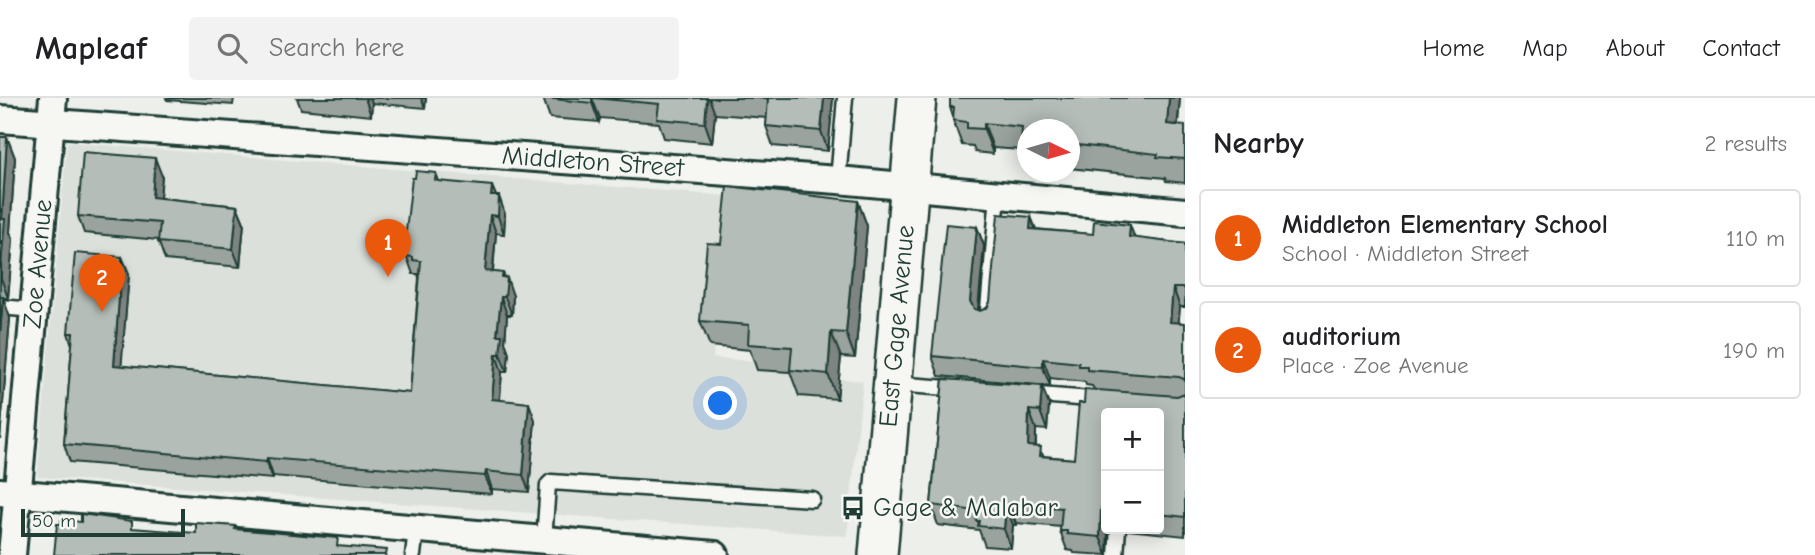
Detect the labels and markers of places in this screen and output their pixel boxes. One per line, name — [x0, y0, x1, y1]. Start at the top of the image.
pin: 1 — [365, 219, 411, 277]
pin: 2 — [79, 254, 125, 312]
place label: Gage & Malabar — [873, 493, 1059, 523]
bus stop icon: Gage & Malabar — [839, 494, 867, 522]

